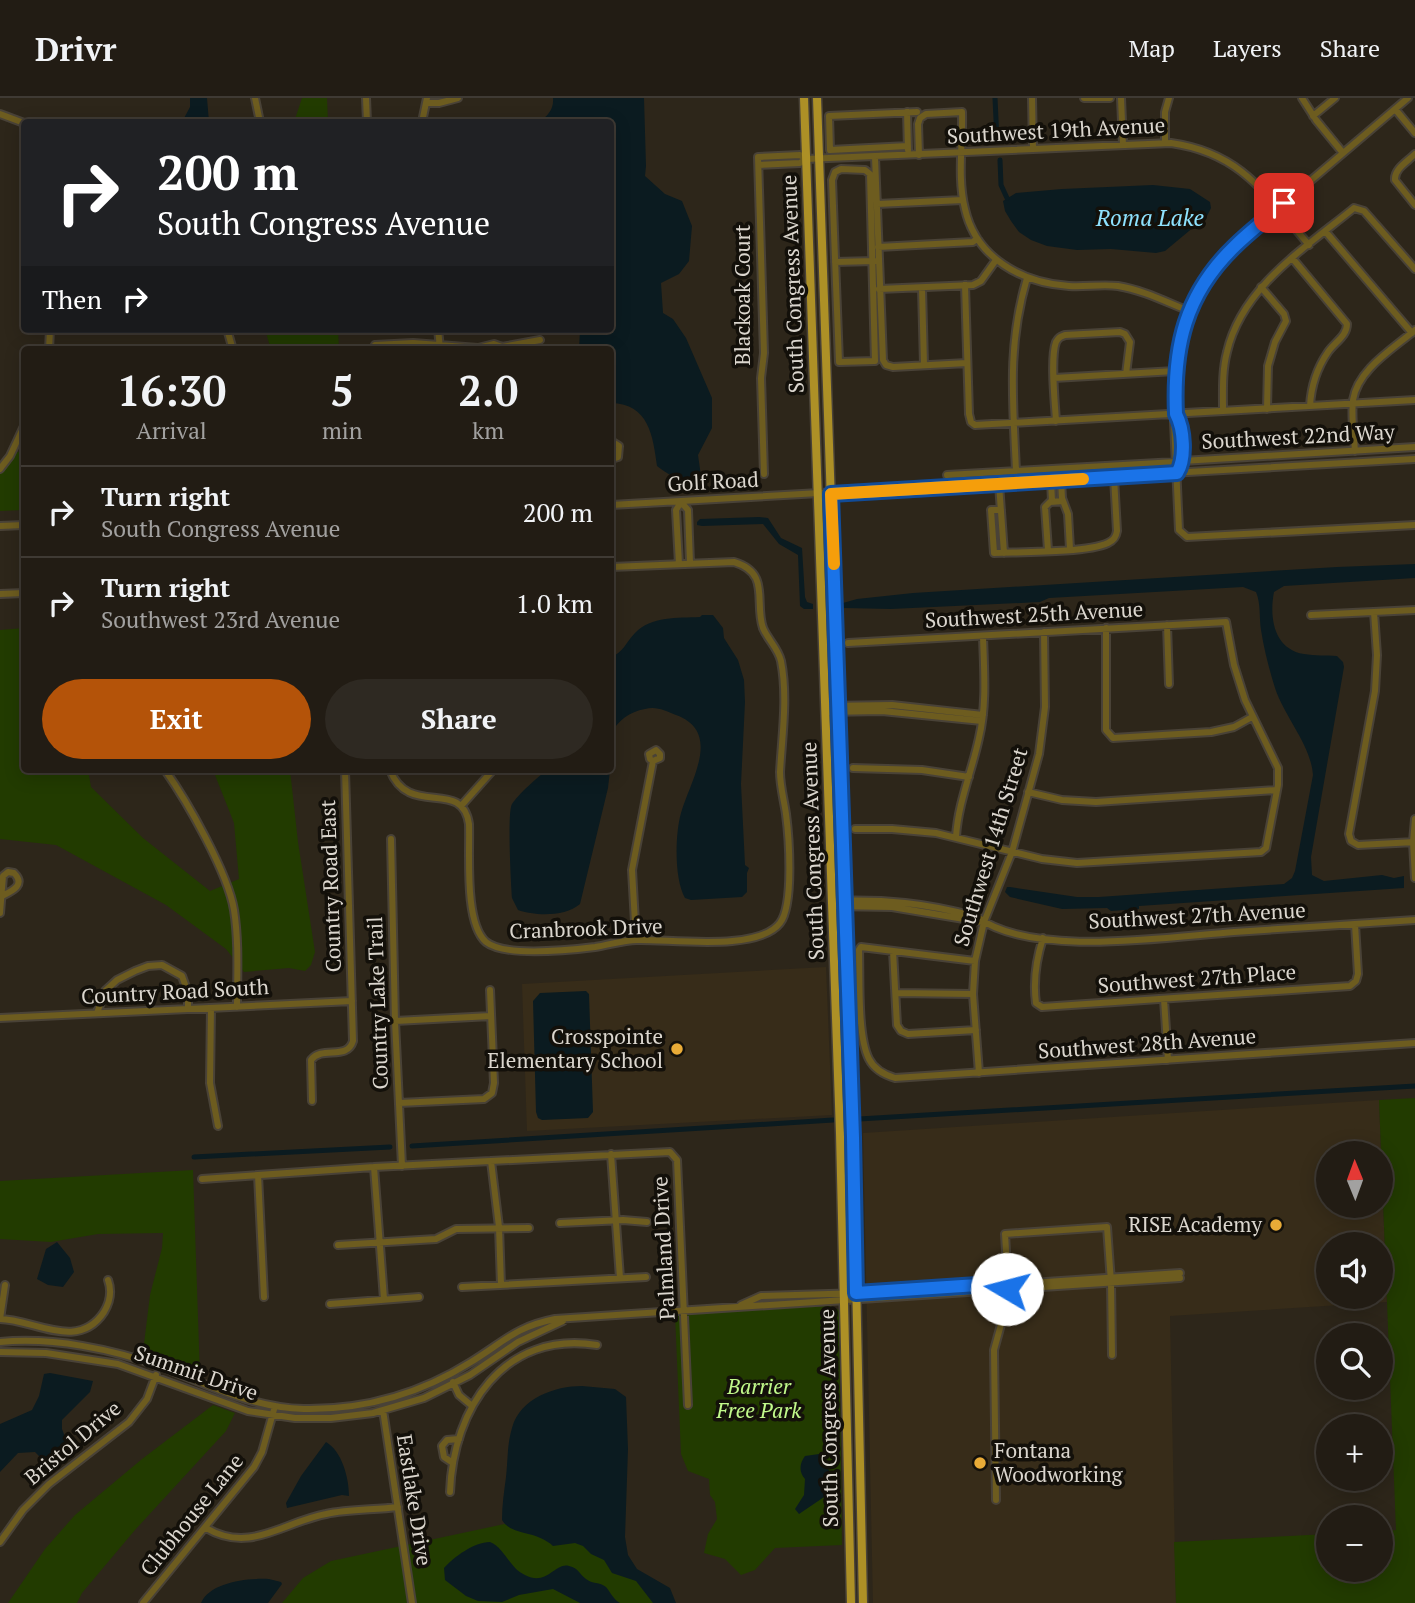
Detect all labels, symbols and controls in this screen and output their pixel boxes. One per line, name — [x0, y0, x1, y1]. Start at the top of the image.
text: Drivr — [35, 27, 116, 70]
text: Map — [1128, 32, 1175, 64]
text: Layers — [1213, 32, 1282, 64]
text: Share — [1320, 32, 1380, 64]
street label: Southwest 19th Avenue — [946, 110, 1166, 150]
text: 200 m — [157, 139, 299, 204]
icon: right — [42, 147, 133, 238]
pin — [1254, 173, 1314, 233]
street label: South Congress Avenue — [774, 174, 810, 394]
icon: arrive — [1265, 184, 1303, 222]
text: South Congress Avenue — [157, 202, 490, 244]
water label: Roma Lake — [1095, 202, 1204, 233]
street label: Blackoak Court — [728, 224, 756, 365]
icon: right — [116, 280, 154, 318]
text: Then — [42, 282, 102, 316]
text: 16:30 — [117, 362, 226, 418]
text: 5 — [330, 362, 354, 418]
text: 2.0 — [458, 362, 518, 418]
text: Arrival — [136, 415, 207, 446]
text: min — [322, 415, 362, 446]
text: km — [472, 415, 504, 446]
street label: Southwest 22nd Way — [1200, 417, 1396, 455]
street label: Golf Road — [667, 465, 760, 497]
text: Turn right — [101, 479, 230, 513]
icon: right — [42, 493, 80, 531]
text: 200 m — [523, 495, 593, 529]
text: South Congress Avenue — [101, 513, 340, 544]
text: Turn right — [101, 570, 230, 604]
icon: right — [42, 584, 80, 622]
text: 1.0 km — [516, 586, 593, 620]
street label: Southwest 25th Avenue — [924, 594, 1144, 634]
text: Southwest 23rd Avenue — [101, 604, 340, 635]
button: Exit — [42, 679, 311, 759]
button: Share — [325, 679, 593, 759]
street label: South Congress Avenue — [794, 741, 830, 961]
street label: Southwest 14th Street — [947, 744, 1034, 949]
street label: Country Road East — [313, 799, 347, 973]
street label: Southwest 27th Avenue — [1088, 895, 1306, 935]
street label: Cranbrook Drive — [509, 911, 663, 945]
street label: Country Lake Trail — [360, 916, 394, 1090]
street label: Southwest 27th Place — [1097, 957, 1297, 999]
street label: Country Road South — [80, 972, 270, 1010]
street label: Southwest 28th Avenue — [1037, 1021, 1257, 1065]
place label: Crosspointe Elementary School — [487, 1022, 663, 1074]
marker: Crosspointe Elementary School — [669, 1041, 685, 1057]
north arrow — [1316, 1141, 1393, 1218]
map controls — [1316, 1141, 1393, 1582]
street label: Palmland Drive — [645, 1176, 681, 1321]
place label: RISE Academy — [1128, 1210, 1262, 1238]
marker: RISE Academy — [1268, 1217, 1284, 1233]
button: sound — [1316, 1232, 1393, 1309]
position arrow — [970, 1252, 1044, 1326]
street label: South Congress Avenue — [812, 1309, 844, 1528]
button: search — [1316, 1323, 1393, 1400]
street label: Summit Drive — [131, 1338, 262, 1406]
park label: Barrier Free Park — [716, 1372, 802, 1424]
street label: Bristol Drive — [18, 1394, 126, 1491]
button: + — [1316, 1414, 1393, 1491]
street label: Eastlake Drive — [391, 1432, 439, 1568]
place label: Fontana Woodworking — [994, 1436, 1123, 1488]
street label: Clubhouse Lane — [133, 1448, 249, 1581]
marker: Fontana Woodworking — [972, 1455, 988, 1471]
button: − — [1316, 1505, 1393, 1582]

